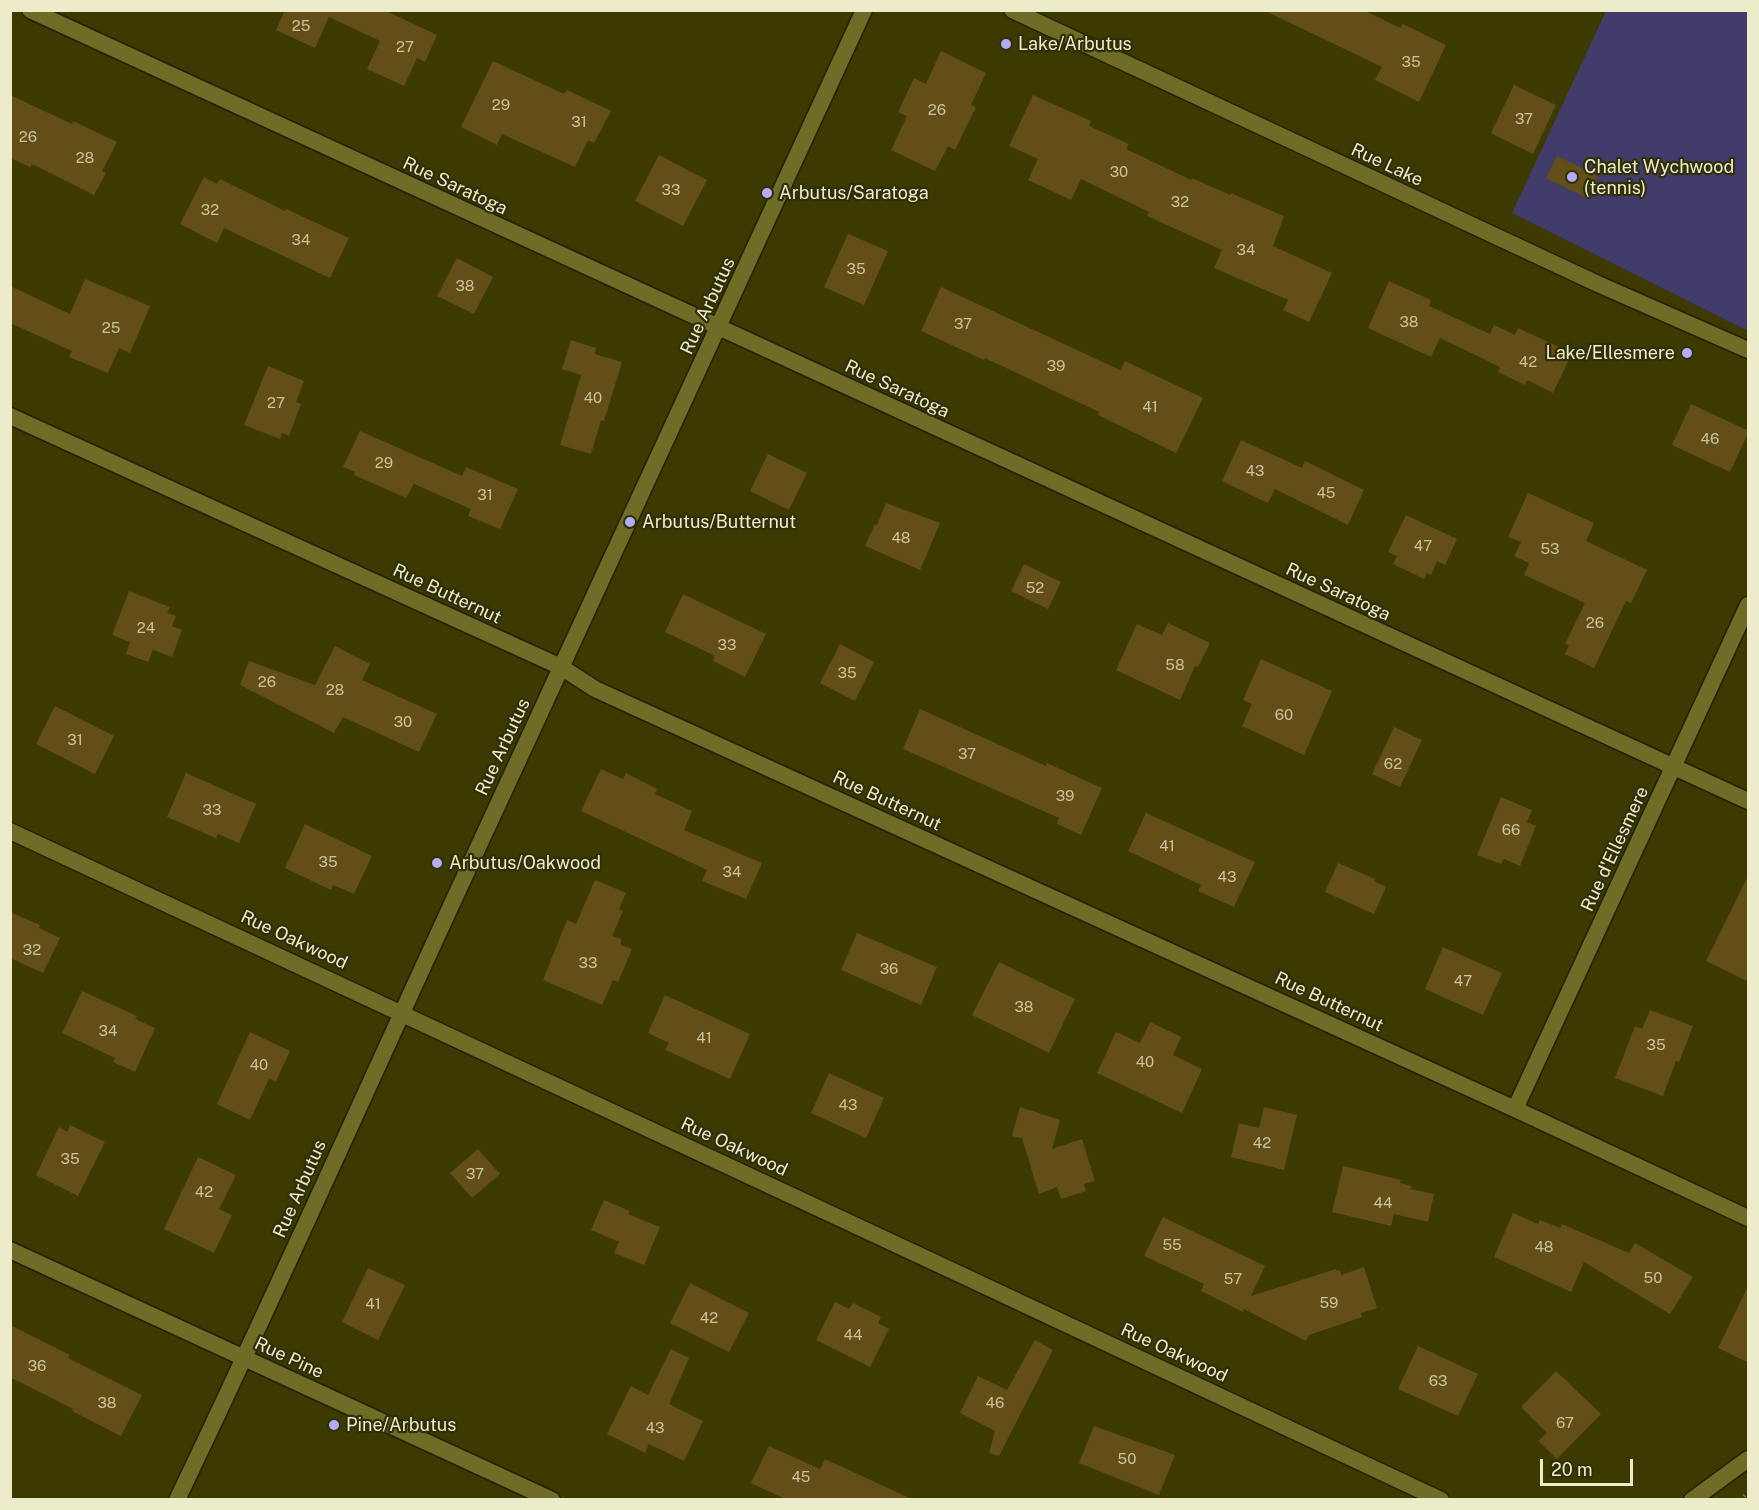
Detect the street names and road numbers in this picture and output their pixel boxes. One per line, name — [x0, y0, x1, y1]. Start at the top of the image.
street label: Rue Lake — [1348, 139, 1426, 191]
street label: Rue Saratoga — [399, 152, 511, 220]
street label: Rue Arbutus — [676, 254, 740, 358]
street label: Rue Saratoga — [841, 355, 953, 423]
street label: Rue Saratoga — [1282, 558, 1394, 626]
street label: Rue Butternut — [389, 559, 505, 629]
street label: Rue Arbutus — [471, 695, 535, 799]
street label: Rue Butternut — [829, 766, 945, 836]
street label: Rue d'Ellesmere — [1577, 783, 1653, 915]
street label: Rue Oakwood — [237, 906, 351, 974]
street label: Rue Butternut — [1271, 967, 1387, 1037]
street label: Rue Oakwood — [677, 1113, 791, 1181]
street label: Rue Arbutus — [269, 1137, 331, 1241]
street label: Rue Oakwood — [1117, 1319, 1231, 1387]
street label: Rue Pine — [251, 1333, 327, 1383]

